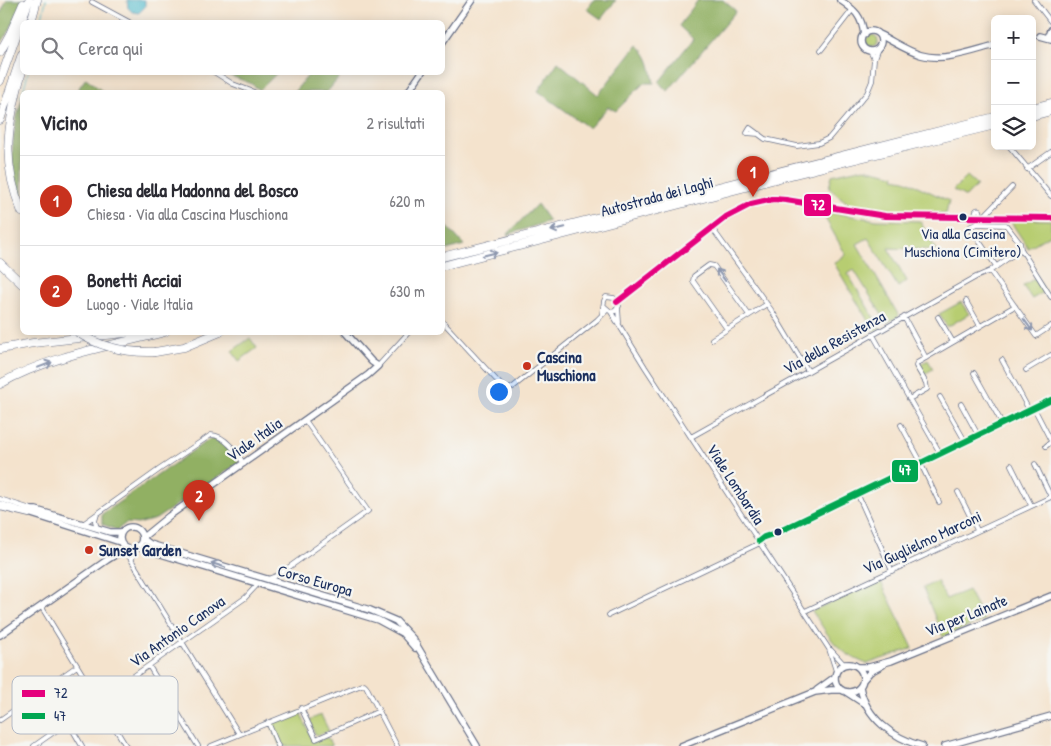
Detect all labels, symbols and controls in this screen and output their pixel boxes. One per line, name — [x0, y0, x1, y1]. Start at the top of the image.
map controls — [991, 15, 1036, 150]
button: + — [991, 15, 1036, 60]
search box — [20, 20, 445, 75]
icon: search — [38, 34, 66, 62]
text: Cerca qui — [78, 35, 143, 61]
button: − — [991, 60, 1036, 105]
button: layers — [991, 105, 1036, 150]
text: Vicino — [40, 108, 87, 137]
text: 2 risultati — [366, 112, 425, 134]
pin: 1 — [737, 156, 769, 197]
street label: Autostrada dei Laghi — [598, 170, 716, 222]
text: Chiesa della Madonna del Bosco — [87, 177, 298, 203]
text: 1 — [53, 190, 59, 212]
text: 620 m — [389, 190, 425, 212]
line badge: 72 — [803, 193, 832, 217]
text: 72 — [810, 195, 825, 214]
text: Chiesa · Via alla Cascina Muschiona — [87, 203, 288, 225]
marker: Via alla Cascina Muschiona (Cimitero) — [958, 212, 968, 222]
place label: Via alla Cascina Muschiona (Cimitero) — [905, 223, 1021, 262]
one-way arrow — [550, 224, 566, 234]
one-way arrow — [481, 249, 497, 258]
text: Bonetti Acciai — [87, 267, 182, 293]
one-way arrow — [716, 269, 726, 283]
text: 2 — [52, 280, 60, 302]
text: 630 m — [390, 280, 425, 302]
text: Luogo · Viale Italia — [87, 293, 193, 315]
street label: Via della Resistenza — [779, 305, 889, 379]
one-way arrow — [1023, 317, 1033, 331]
place label: Cascina Muschiona — [537, 346, 596, 386]
one-way arrow — [37, 360, 52, 369]
marker: Cascina Muschiona — [521, 360, 533, 372]
your location — [486, 379, 512, 405]
street label: Viale Italia — [222, 412, 286, 466]
street label: Viale Lombardia — [702, 440, 770, 528]
line badge: 47 — [891, 459, 919, 483]
text: 47 — [899, 460, 911, 479]
pin: 2 — [183, 480, 215, 521]
street label: Via Guglielmo Marconi — [859, 505, 985, 579]
unlabelled marker — [773, 527, 783, 537]
place label: Sunset Garden — [99, 539, 182, 561]
marker: Sunset Garden — [83, 544, 95, 556]
street label: Corso Europa — [275, 559, 355, 601]
one-way arrow — [210, 560, 226, 569]
street label: Via per Lainate — [922, 588, 1011, 641]
street label: Via Antonio Canova — [125, 590, 229, 672]
legend — [12, 676, 178, 734]
text: 72 — [54, 683, 68, 702]
text: 47 — [54, 706, 66, 725]

